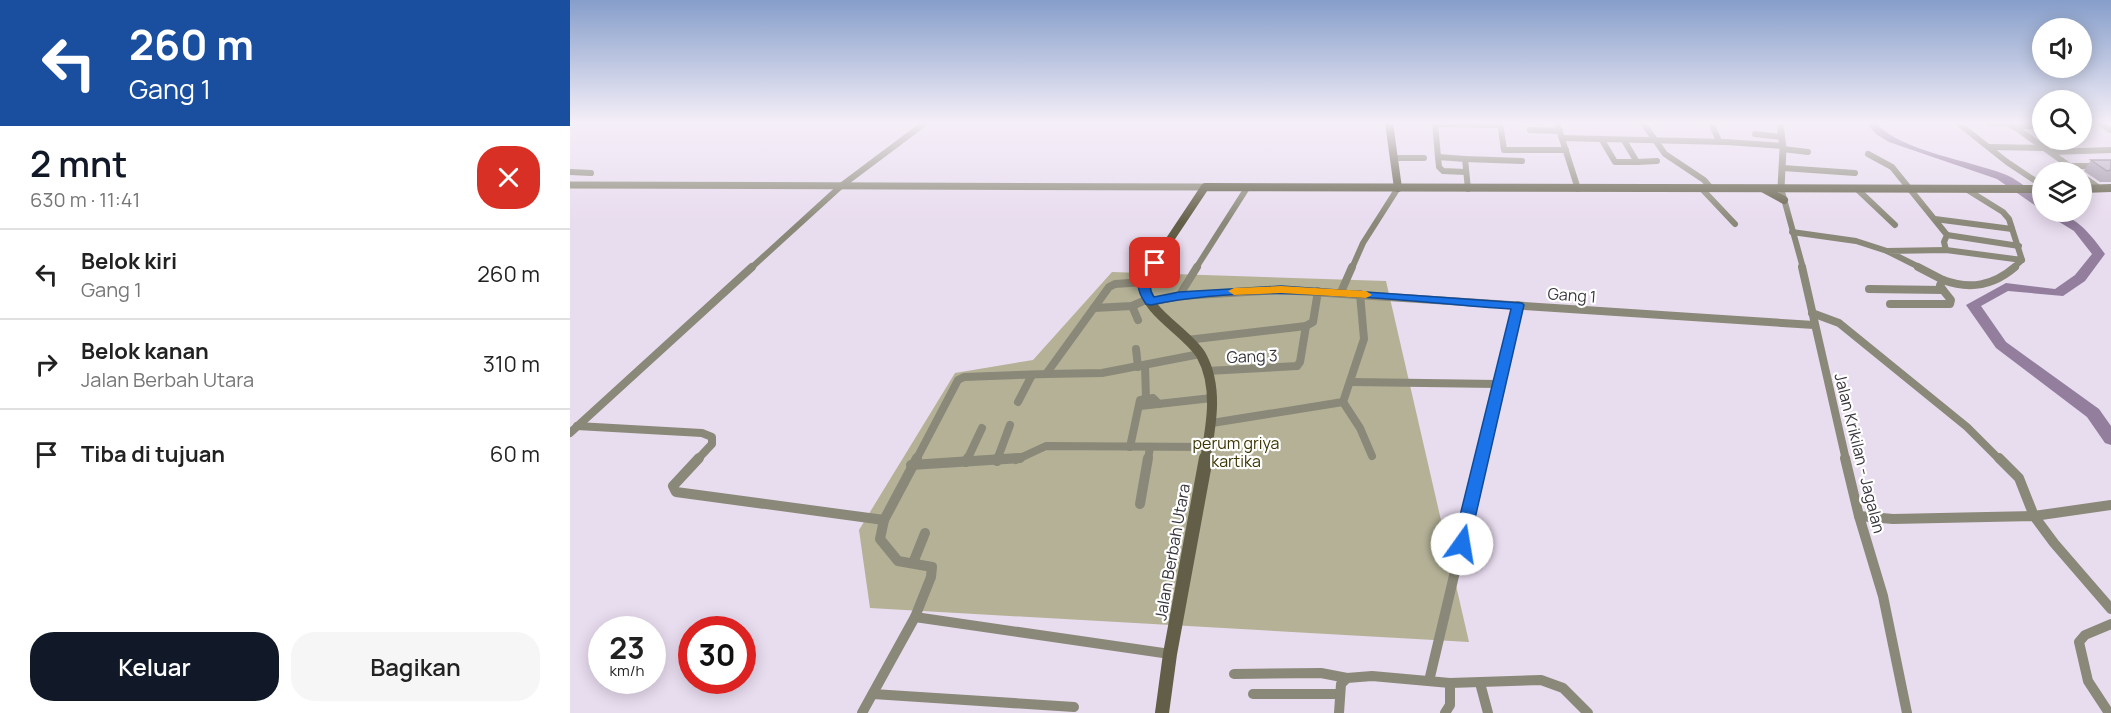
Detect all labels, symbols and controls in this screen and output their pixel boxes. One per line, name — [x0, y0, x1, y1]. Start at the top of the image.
text: 260 m — [129, 15, 254, 73]
map controls — [2032, 18, 2092, 222]
button: sound — [2032, 18, 2092, 78]
icon: left — [30, 24, 108, 102]
text: Gang 1 — [129, 70, 211, 107]
button: search — [2032, 90, 2092, 150]
text: 2 mnt — [30, 139, 127, 188]
button: close — [477, 146, 540, 209]
button: layers — [2032, 162, 2092, 222]
text: 630 m · 11:41 — [30, 186, 140, 213]
pin — [1129, 237, 1180, 288]
text: Belok kiri — [81, 246, 177, 276]
icon: arrive — [1138, 246, 1171, 279]
icon: left — [30, 258, 63, 291]
text: 260 m — [477, 259, 540, 289]
text: Gang 1 — [81, 276, 142, 303]
street label: Gang 1 — [1547, 282, 1597, 308]
text: Belok kanan — [81, 336, 209, 366]
street label: Gang 3 — [1226, 344, 1278, 368]
icon: right — [30, 348, 63, 381]
text: 310 m — [483, 349, 540, 379]
text: Jalan Berbah Utara — [81, 366, 254, 393]
street label: Jalan Krikilan - Jagalan — [1829, 371, 1891, 535]
park label: perum griya kartika — [1193, 432, 1279, 472]
icon: arrive — [30, 438, 63, 471]
text: Tiba di tujuan — [81, 439, 225, 469]
text: 60 m — [490, 439, 540, 469]
street label: Jalan Berbah Utara — [1149, 482, 1195, 622]
position arrow — [1430, 512, 1494, 576]
speed limit sign: 30 — [678, 616, 756, 694]
text: 23 — [609, 627, 645, 668]
button: Keluar — [30, 632, 279, 701]
button: Bagikan — [291, 632, 540, 701]
text: km/h — [610, 660, 644, 681]

